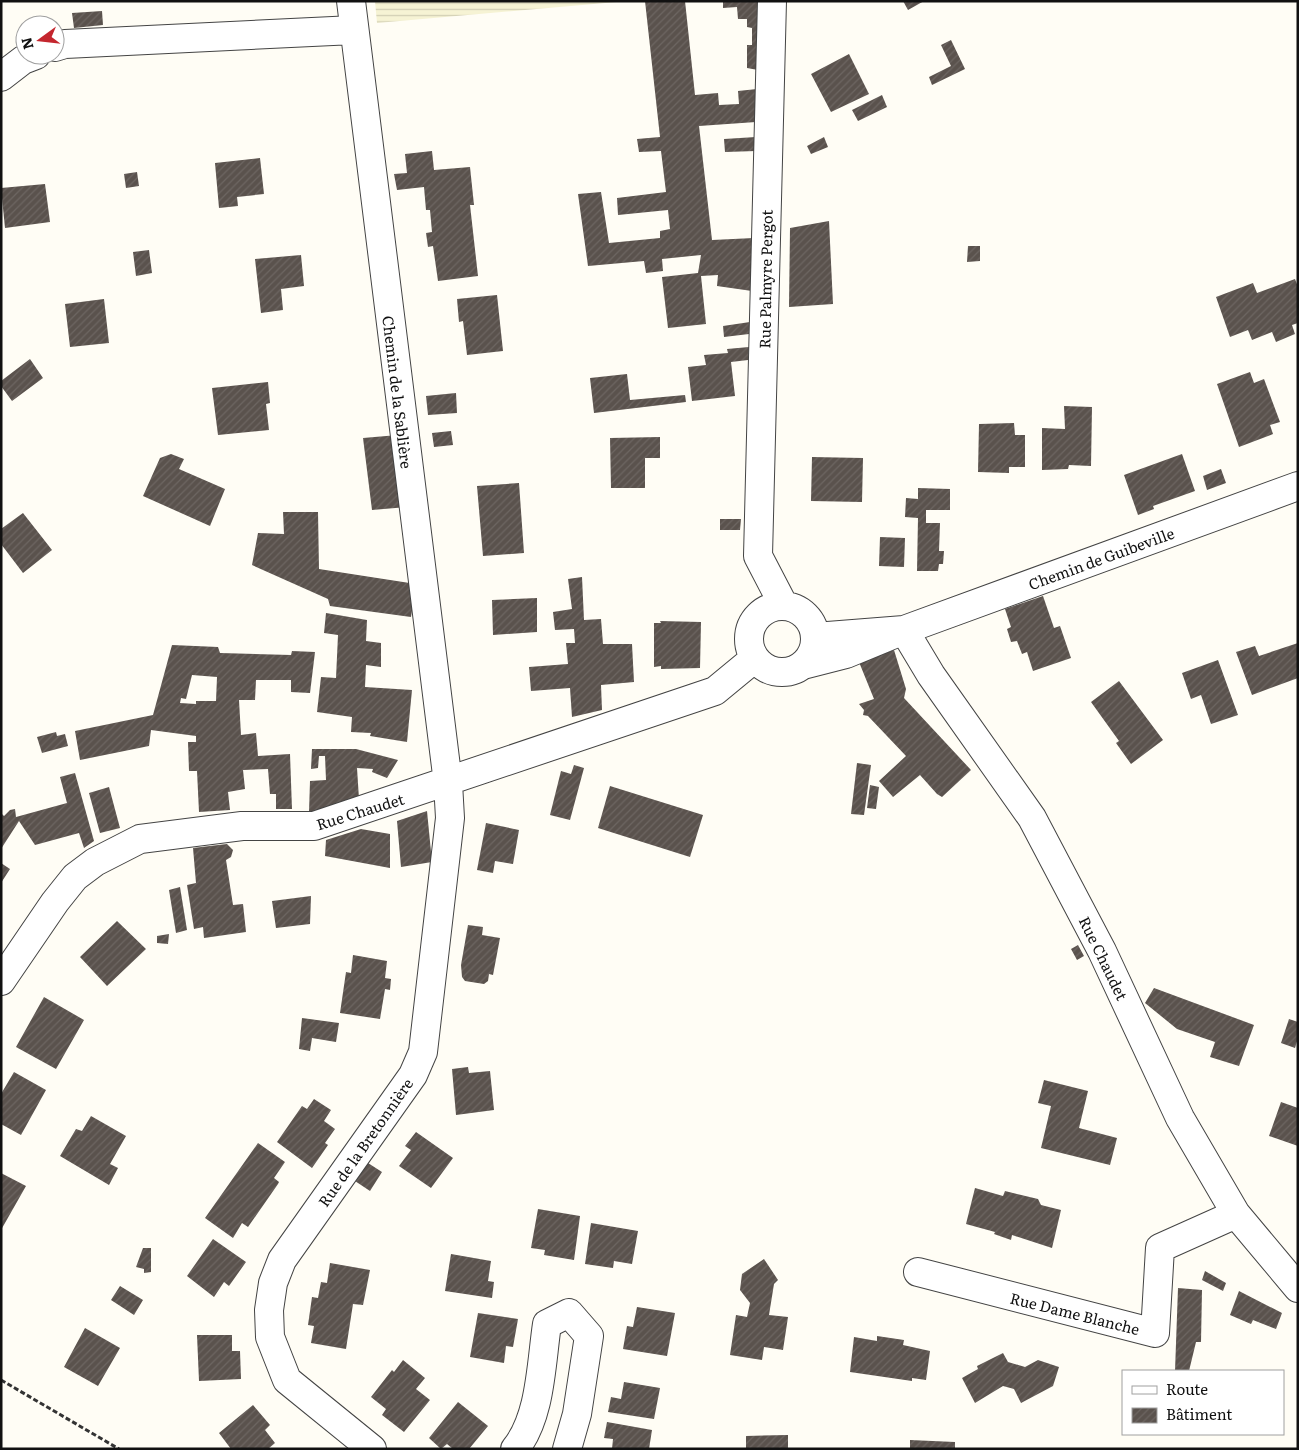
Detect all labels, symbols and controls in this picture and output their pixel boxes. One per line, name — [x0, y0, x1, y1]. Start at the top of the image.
north arrow — [15, 15, 65, 65]
text: N — [15, 35, 38, 52]
street label: Rue Palmyre Pergot — [752, 209, 778, 349]
street label: Chemin de la Sablière — [377, 314, 419, 470]
street label: Chemin de Guibeville — [1025, 521, 1177, 595]
street label: Rue Chaudet — [313, 787, 407, 835]
street label: Rue Chaudet — [1074, 912, 1134, 1004]
street label: Rue de la Bretonnière — [312, 1073, 418, 1211]
street label: Rue Dame Blanche — [1008, 1286, 1142, 1340]
legend — [1122, 1370, 1284, 1435]
text: Route — [1166, 1377, 1208, 1400]
text: Bâtiment — [1166, 1402, 1232, 1425]

